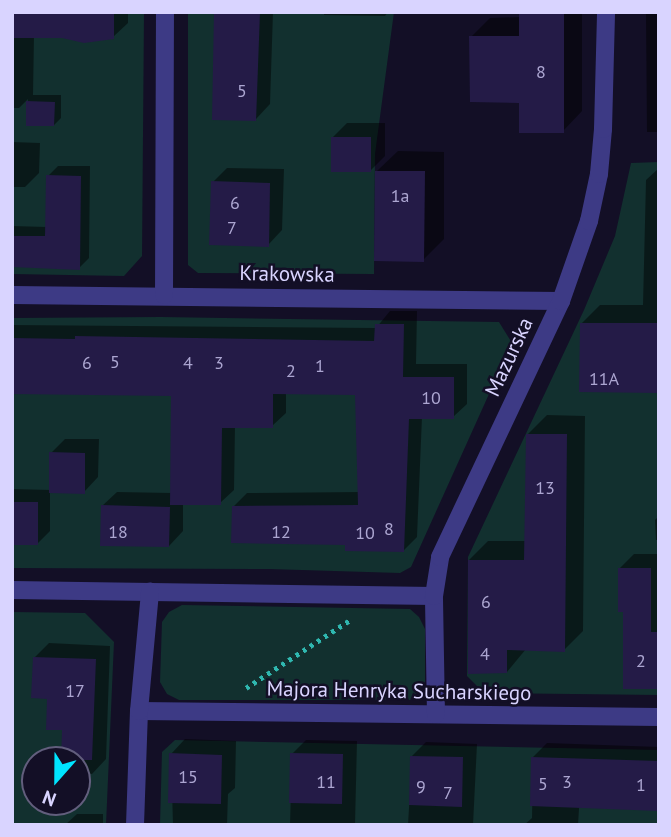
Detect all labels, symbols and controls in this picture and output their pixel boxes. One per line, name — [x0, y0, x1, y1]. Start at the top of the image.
house number: 8 — [536, 61, 546, 83]
house number: 5 — [237, 80, 247, 102]
house number: 1a — [391, 185, 409, 207]
house number: 6 — [230, 192, 240, 214]
house number: 7 — [227, 217, 237, 239]
street label: Krakowska — [239, 261, 335, 287]
street label: Mazurska — [480, 314, 538, 400]
house number: 5 — [110, 351, 120, 373]
house number: 6 — [82, 352, 92, 374]
house number: 4 — [183, 352, 193, 374]
house number: 3 — [214, 352, 224, 374]
house number: 1 — [315, 355, 325, 377]
house number: 2 — [286, 360, 296, 382]
house number: 11A — [589, 368, 619, 390]
house number: 10 — [421, 387, 441, 409]
house number: 13 — [535, 477, 555, 499]
house number: 8 — [384, 518, 394, 540]
house number: 18 — [108, 521, 128, 543]
house number: 12 — [271, 521, 291, 543]
house number: 10 — [355, 522, 375, 544]
house number: 6 — [481, 591, 491, 613]
house number: 4 — [480, 643, 490, 665]
house number: 2 — [636, 650, 646, 672]
street label: Majora Henryka Sucharskiego — [266, 676, 532, 706]
house number: 17 — [65, 680, 85, 702]
north arrow — [21, 746, 91, 816]
house number: 15 — [178, 766, 198, 788]
house number: 11 — [316, 771, 336, 793]
house number: 3 — [562, 771, 572, 793]
house number: 5 — [538, 773, 548, 795]
house number: 1 — [636, 774, 646, 796]
house number: 9 — [416, 776, 426, 798]
house number: 7 — [443, 782, 453, 804]
text: N — [39, 785, 59, 812]

